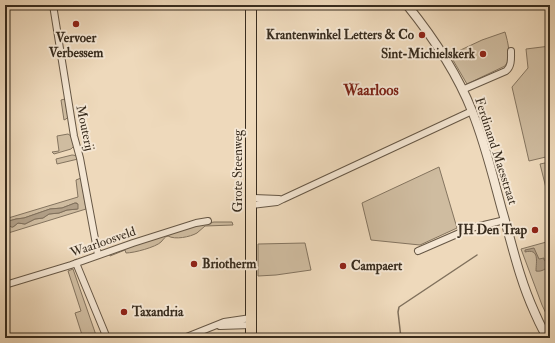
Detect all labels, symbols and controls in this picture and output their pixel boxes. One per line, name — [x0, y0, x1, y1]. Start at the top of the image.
marker: Vervoer Verbessem — [71, 19, 81, 29]
place label: Krantenwinkel Letters & Co — [266, 27, 415, 43]
place label: Vervoer Verbessem — [48, 30, 104, 61]
marker: Krantenwinkel Letters & Co — [417, 30, 427, 40]
place label: Sint-Michielskerk — [381, 46, 476, 62]
marker: Sint-Michielskerk — [478, 49, 488, 59]
district label: Waarloos — [342, 81, 399, 100]
street label: Ferdinand Maesstraat — [471, 95, 521, 207]
street label: Mouterij — [72, 104, 98, 152]
street label: Grote Steenweg — [230, 129, 246, 212]
place label: JH Den Trap — [457, 222, 527, 239]
street label: Waarloosveld — [67, 223, 139, 261]
marker: JH Den Trap — [530, 225, 540, 235]
place label: Briotherm — [202, 256, 257, 272]
place label: Campaert — [351, 258, 403, 275]
marker: Briotherm — [189, 259, 199, 269]
marker: Campaert — [338, 261, 348, 271]
place label: Taxandria — [131, 304, 184, 320]
marker: Taxandria — [119, 307, 129, 317]

